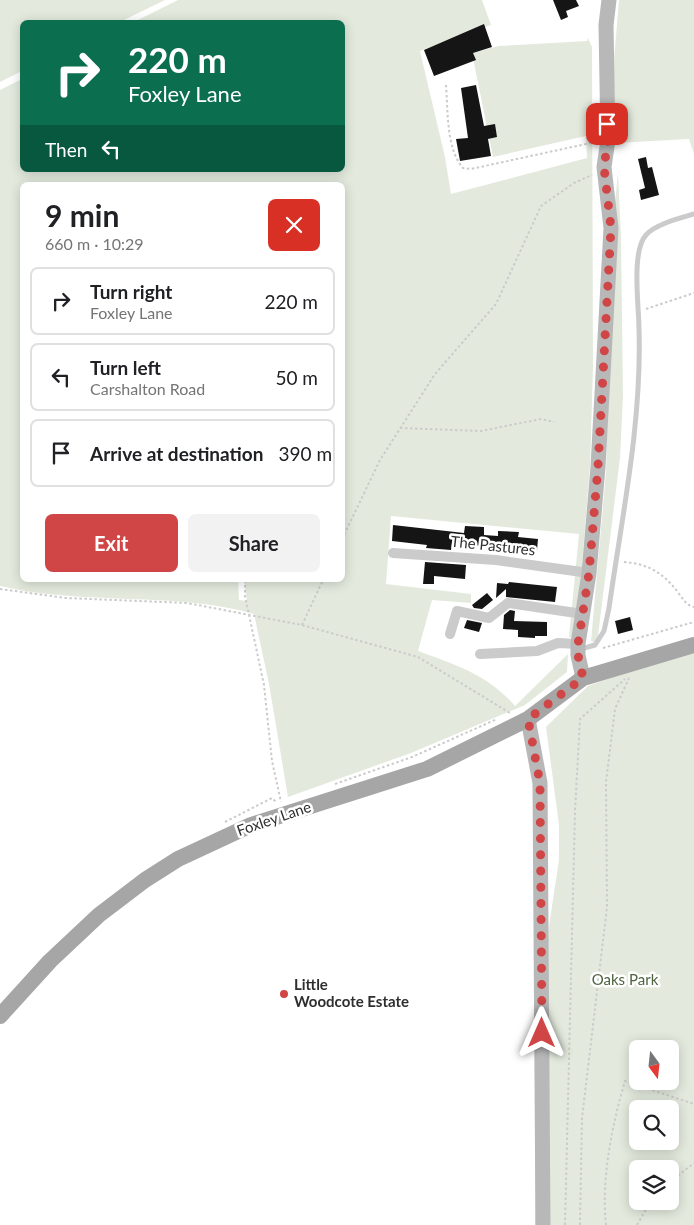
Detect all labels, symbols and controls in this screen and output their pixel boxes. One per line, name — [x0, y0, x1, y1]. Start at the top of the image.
text: 220 m — [128, 38, 227, 80]
icon: right — [45, 40, 110, 105]
text: Foxley Lane — [128, 80, 242, 107]
pin — [586, 103, 628, 145]
icon: arrive — [593, 110, 621, 138]
icon: left — [97, 135, 125, 163]
text: Then — [45, 138, 87, 161]
text: 9 min — [45, 197, 119, 233]
button: close — [268, 199, 320, 251]
text: 660 m · 10:29 — [45, 234, 144, 253]
text: Turn right — [90, 280, 172, 303]
icon: right — [47, 287, 75, 315]
text: 220 m — [264, 290, 318, 313]
text: Foxley Lane — [90, 303, 173, 322]
text: Turn left — [90, 356, 161, 379]
icon: left — [47, 363, 75, 391]
text: 50 m — [275, 366, 318, 389]
text: Carshalton Road — [90, 379, 205, 398]
icon: arrive — [47, 439, 75, 467]
text: Arrive at destination — [90, 442, 263, 465]
text: 390 m — [278, 442, 332, 465]
button: Exit — [45, 514, 178, 572]
button: Share — [188, 514, 320, 572]
street label: The Pastures — [450, 532, 536, 558]
street label: Foxley Lane — [234, 797, 313, 839]
park label: Oaks Park — [592, 970, 659, 988]
place label: Little Woodcote Estate — [294, 975, 409, 1010]
marker: Little Woodcote Estate — [278, 988, 290, 1000]
position arrow — [515, 1006, 567, 1058]
north arrow — [629, 1040, 679, 1090]
map controls — [629, 1040, 679, 1210]
button: search — [629, 1100, 679, 1150]
button: layers — [629, 1160, 679, 1210]

